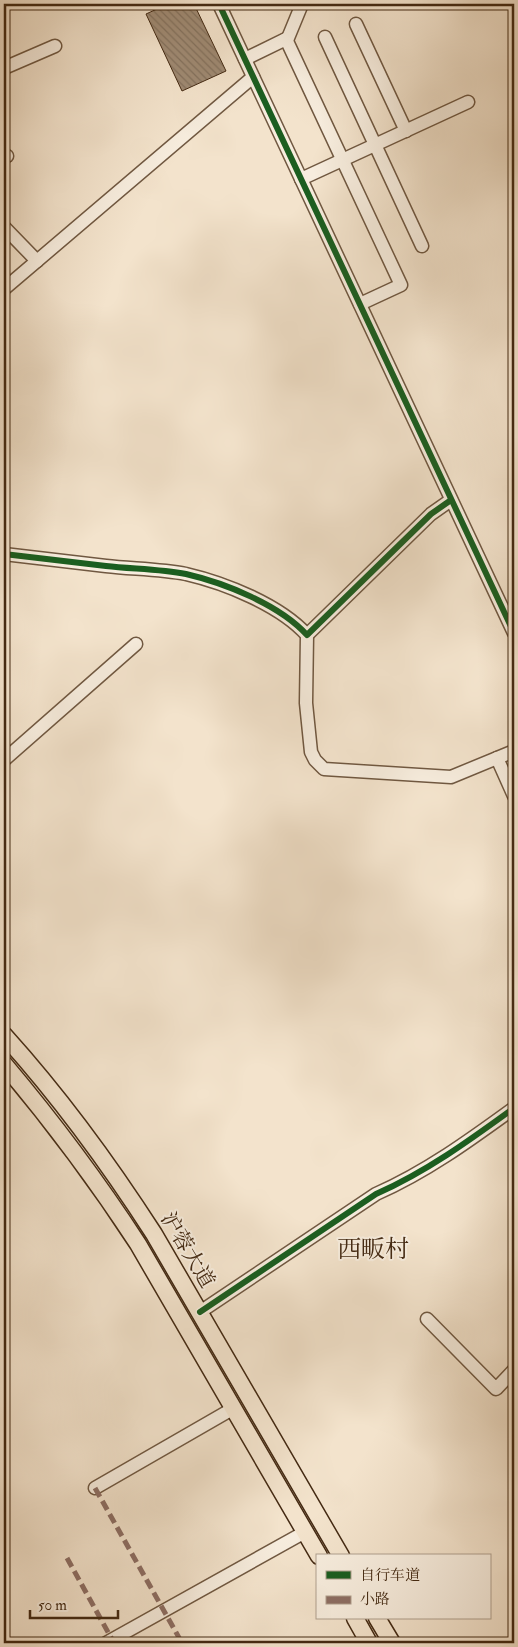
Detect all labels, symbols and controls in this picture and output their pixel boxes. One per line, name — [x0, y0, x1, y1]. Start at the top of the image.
street label: 沪蓉大道 — [154, 1207, 221, 1293]
district label: 西畈村 — [337, 1234, 409, 1265]
legend — [316, 1554, 490, 1620]
text: 自行车道 — [360, 1566, 420, 1585]
scale bar — [30, 1587, 118, 1619]
text: 小路 — [360, 1590, 390, 1609]
text: 50 m — [38, 1596, 67, 1615]

